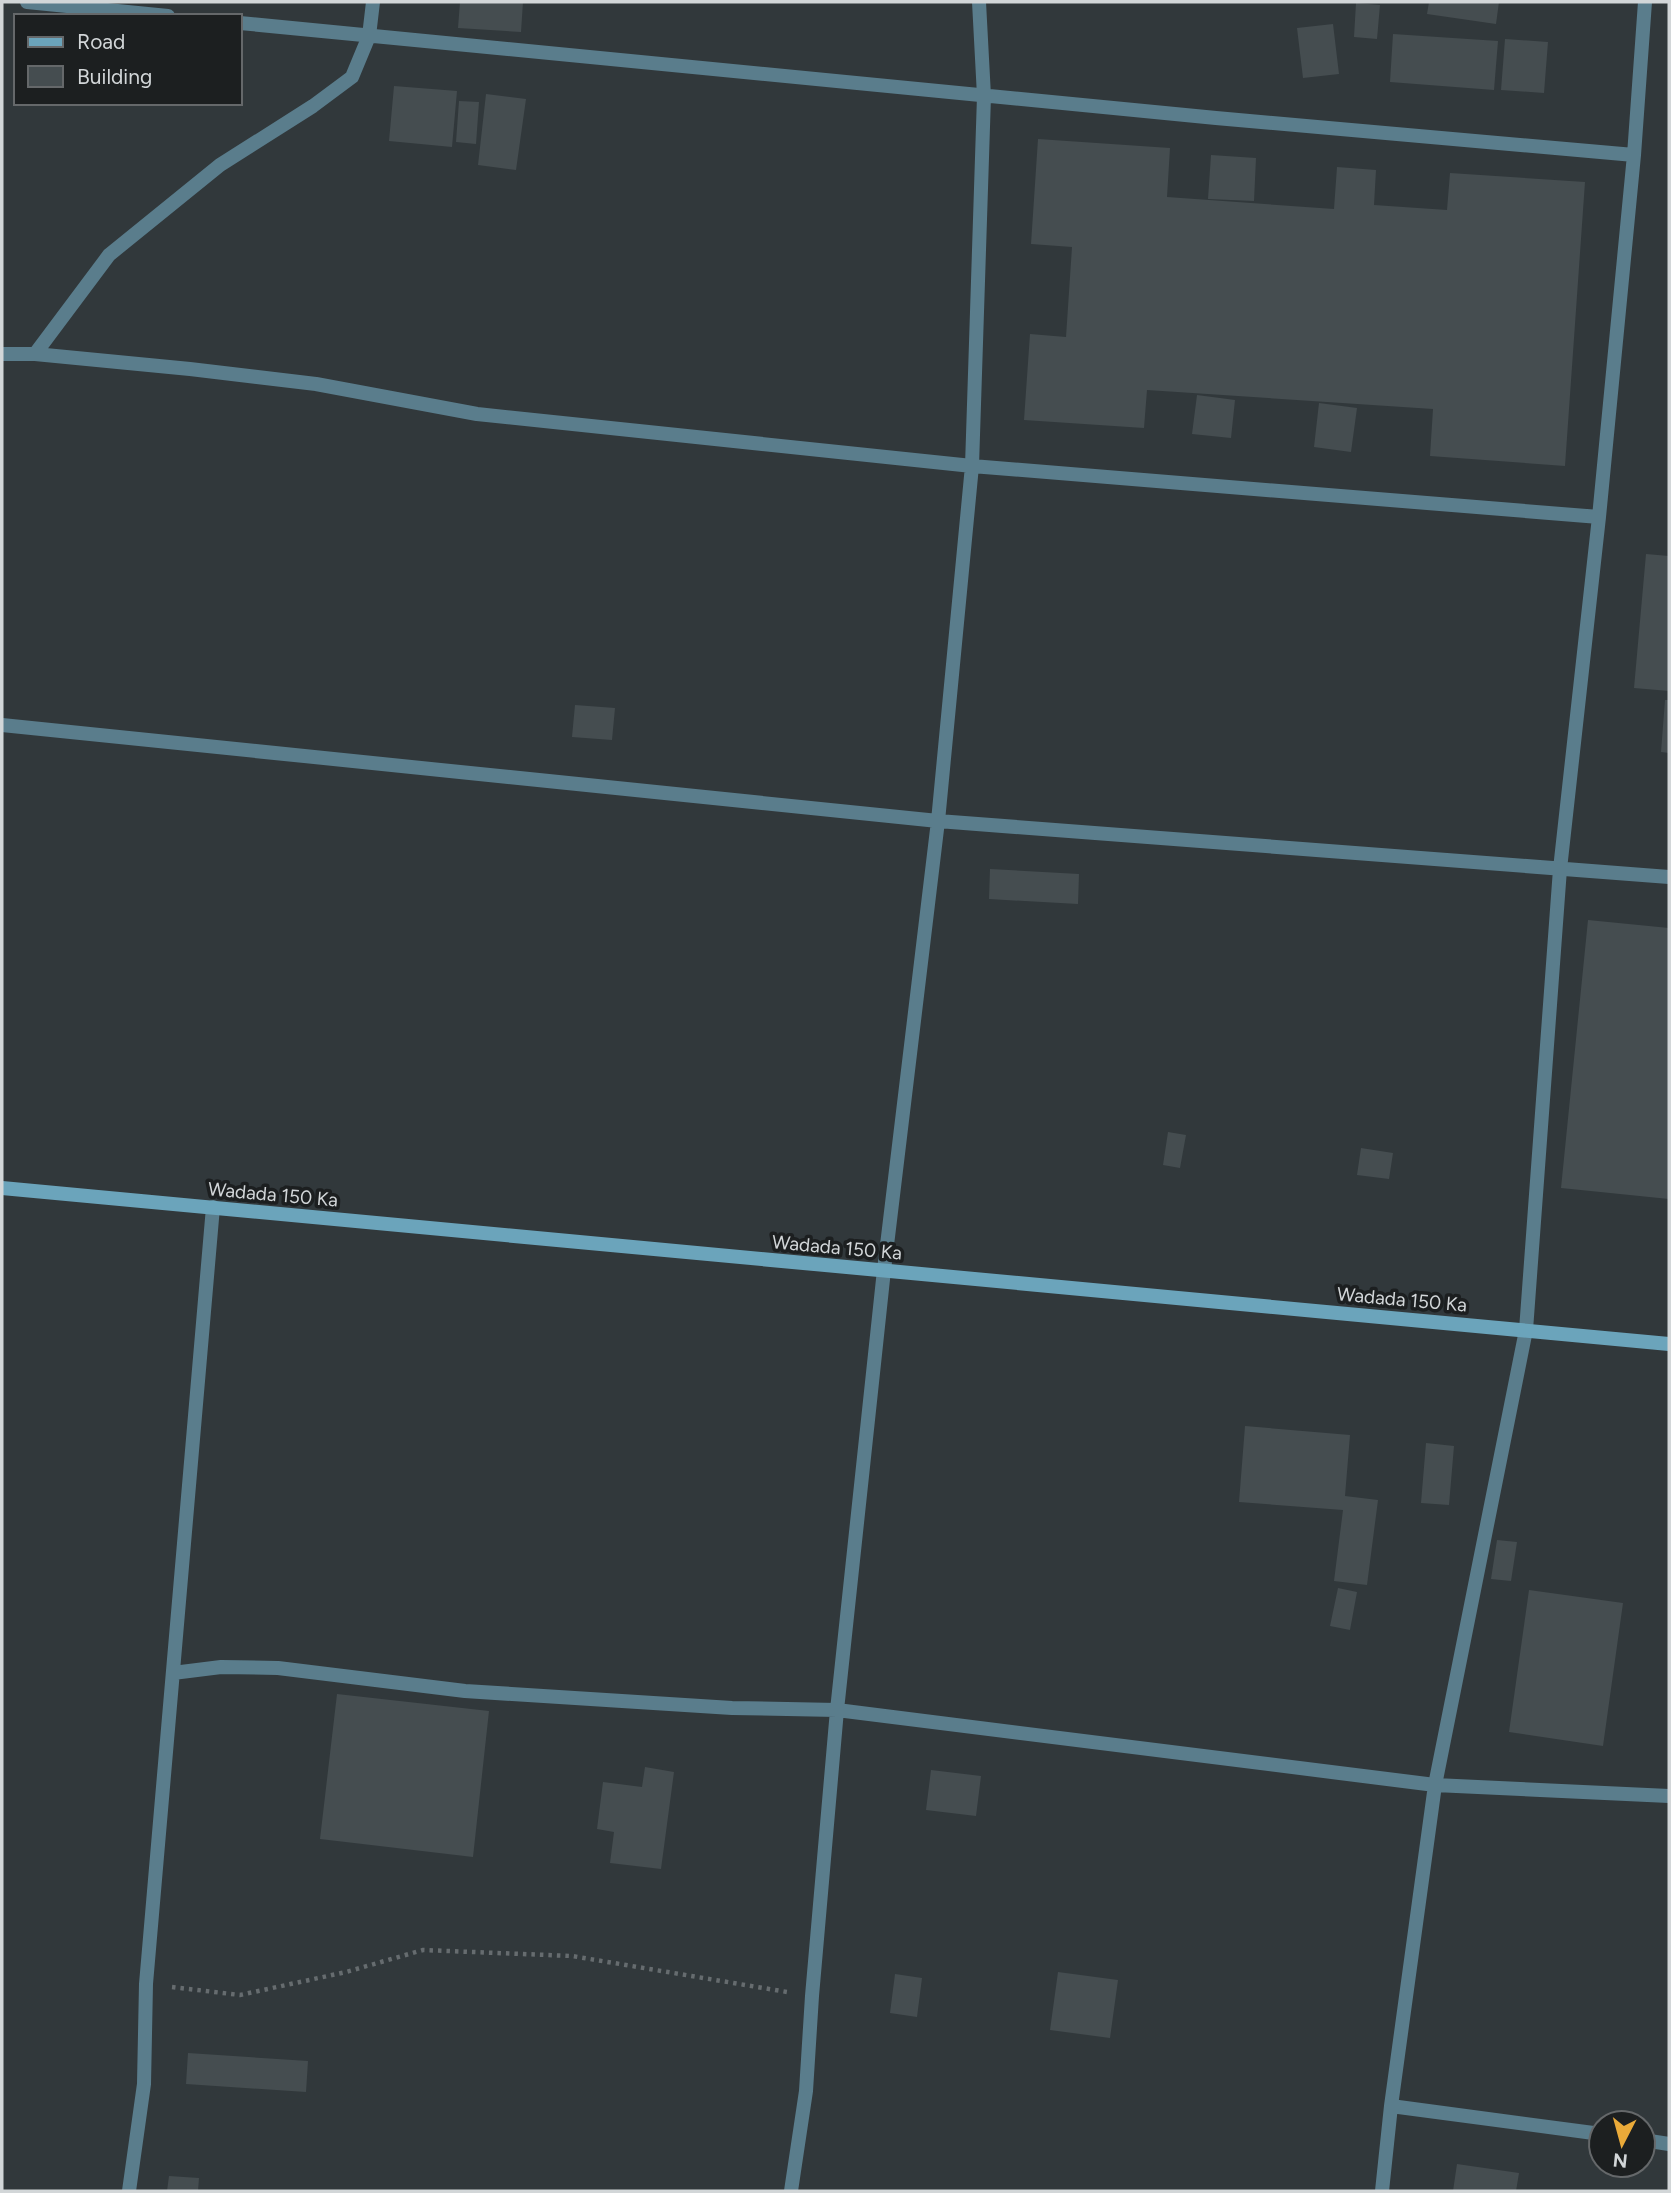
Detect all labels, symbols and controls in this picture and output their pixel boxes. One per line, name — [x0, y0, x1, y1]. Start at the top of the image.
legend — [14, 14, 242, 105]
text: Road — [77, 29, 125, 54]
text: Building — [77, 64, 152, 89]
street label: Wadada 150 Ka — [207, 1177, 339, 1212]
street label: Wadada 150 Ka — [771, 1230, 903, 1265]
street label: Wadada 150 Ka — [1336, 1282, 1468, 1317]
north arrow — [1587, 2109, 1657, 2179]
text: N — [1612, 2148, 1629, 2173]

